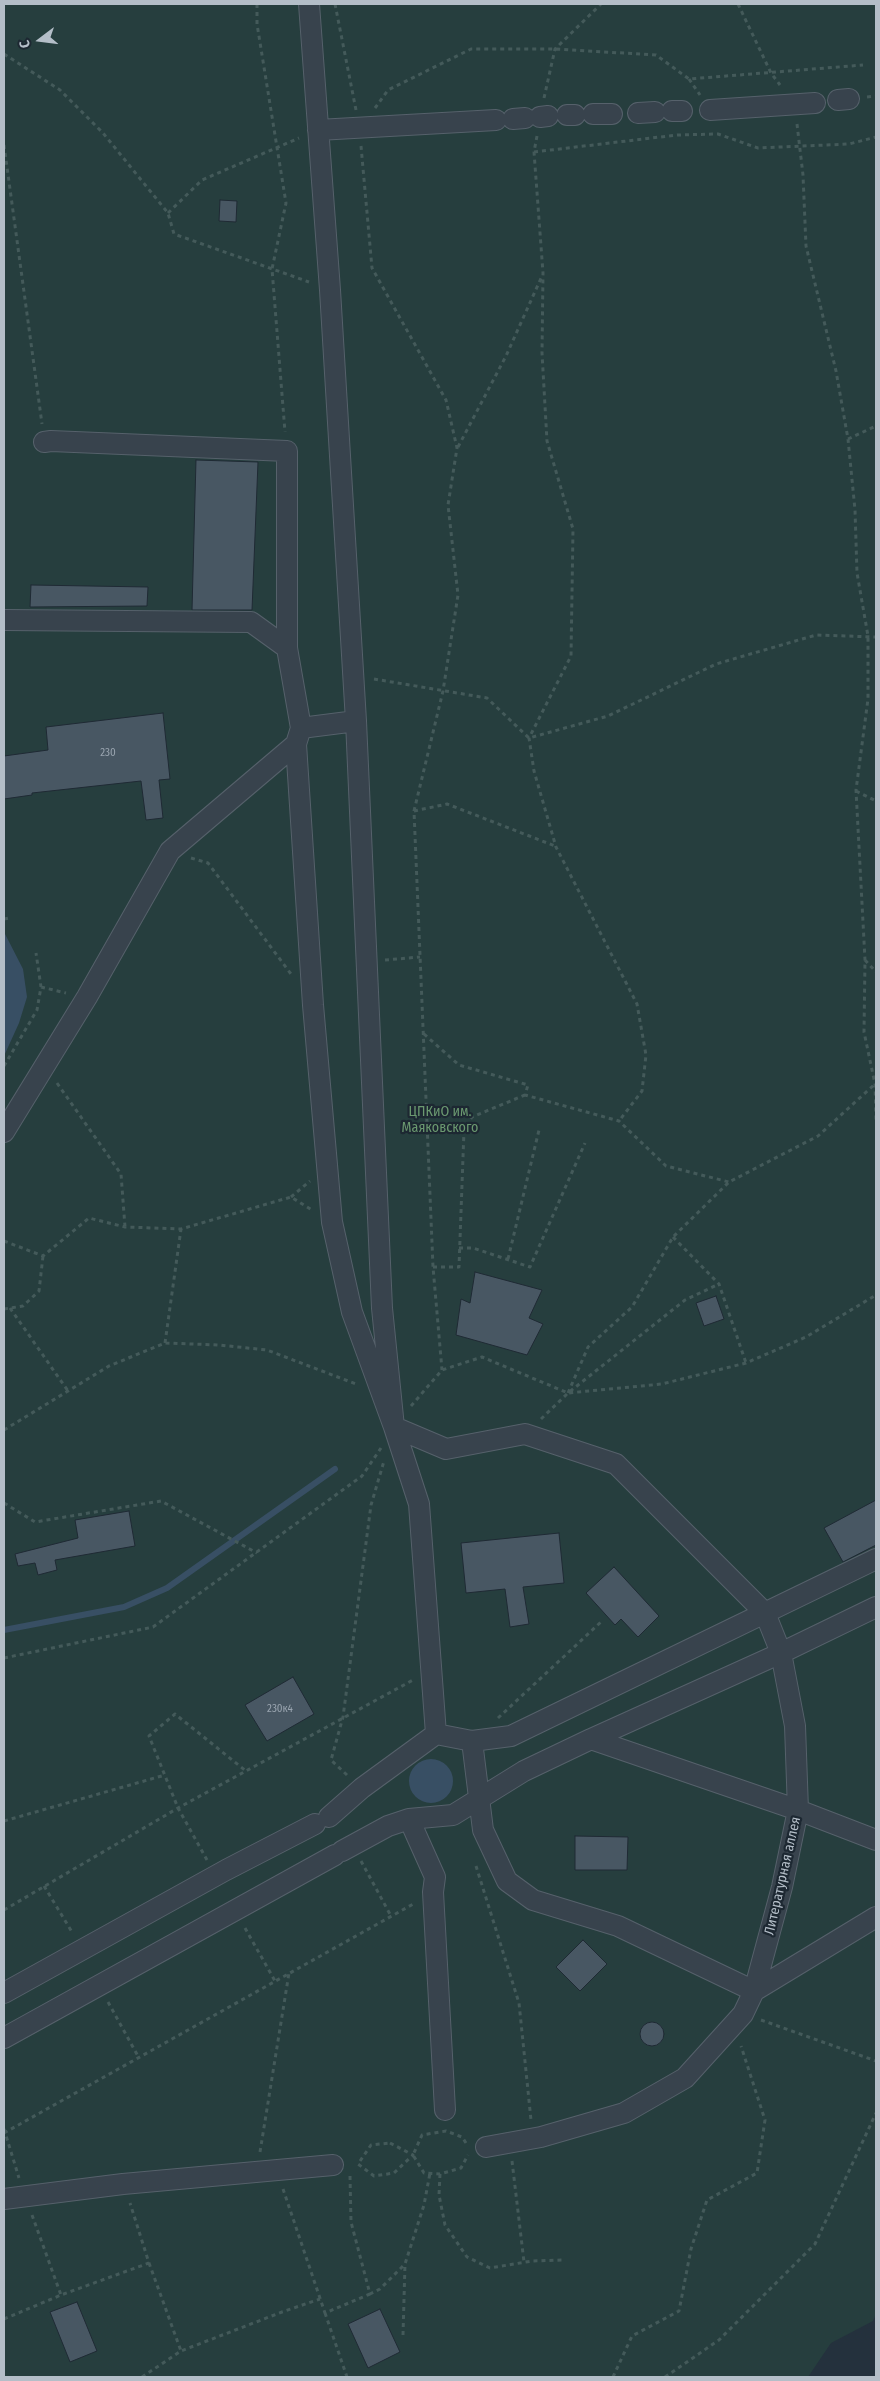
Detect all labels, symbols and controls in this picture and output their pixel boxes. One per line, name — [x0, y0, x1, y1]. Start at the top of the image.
north arrow — [15, 15, 65, 65]
text: С — [16, 38, 34, 50]
house number: 230 — [100, 746, 116, 760]
park label: ЦПКиО им. Маяковского — [402, 1104, 478, 1136]
house number: 230к4 — [267, 1702, 293, 1716]
street label: Литературная аллея — [761, 1815, 805, 1937]

